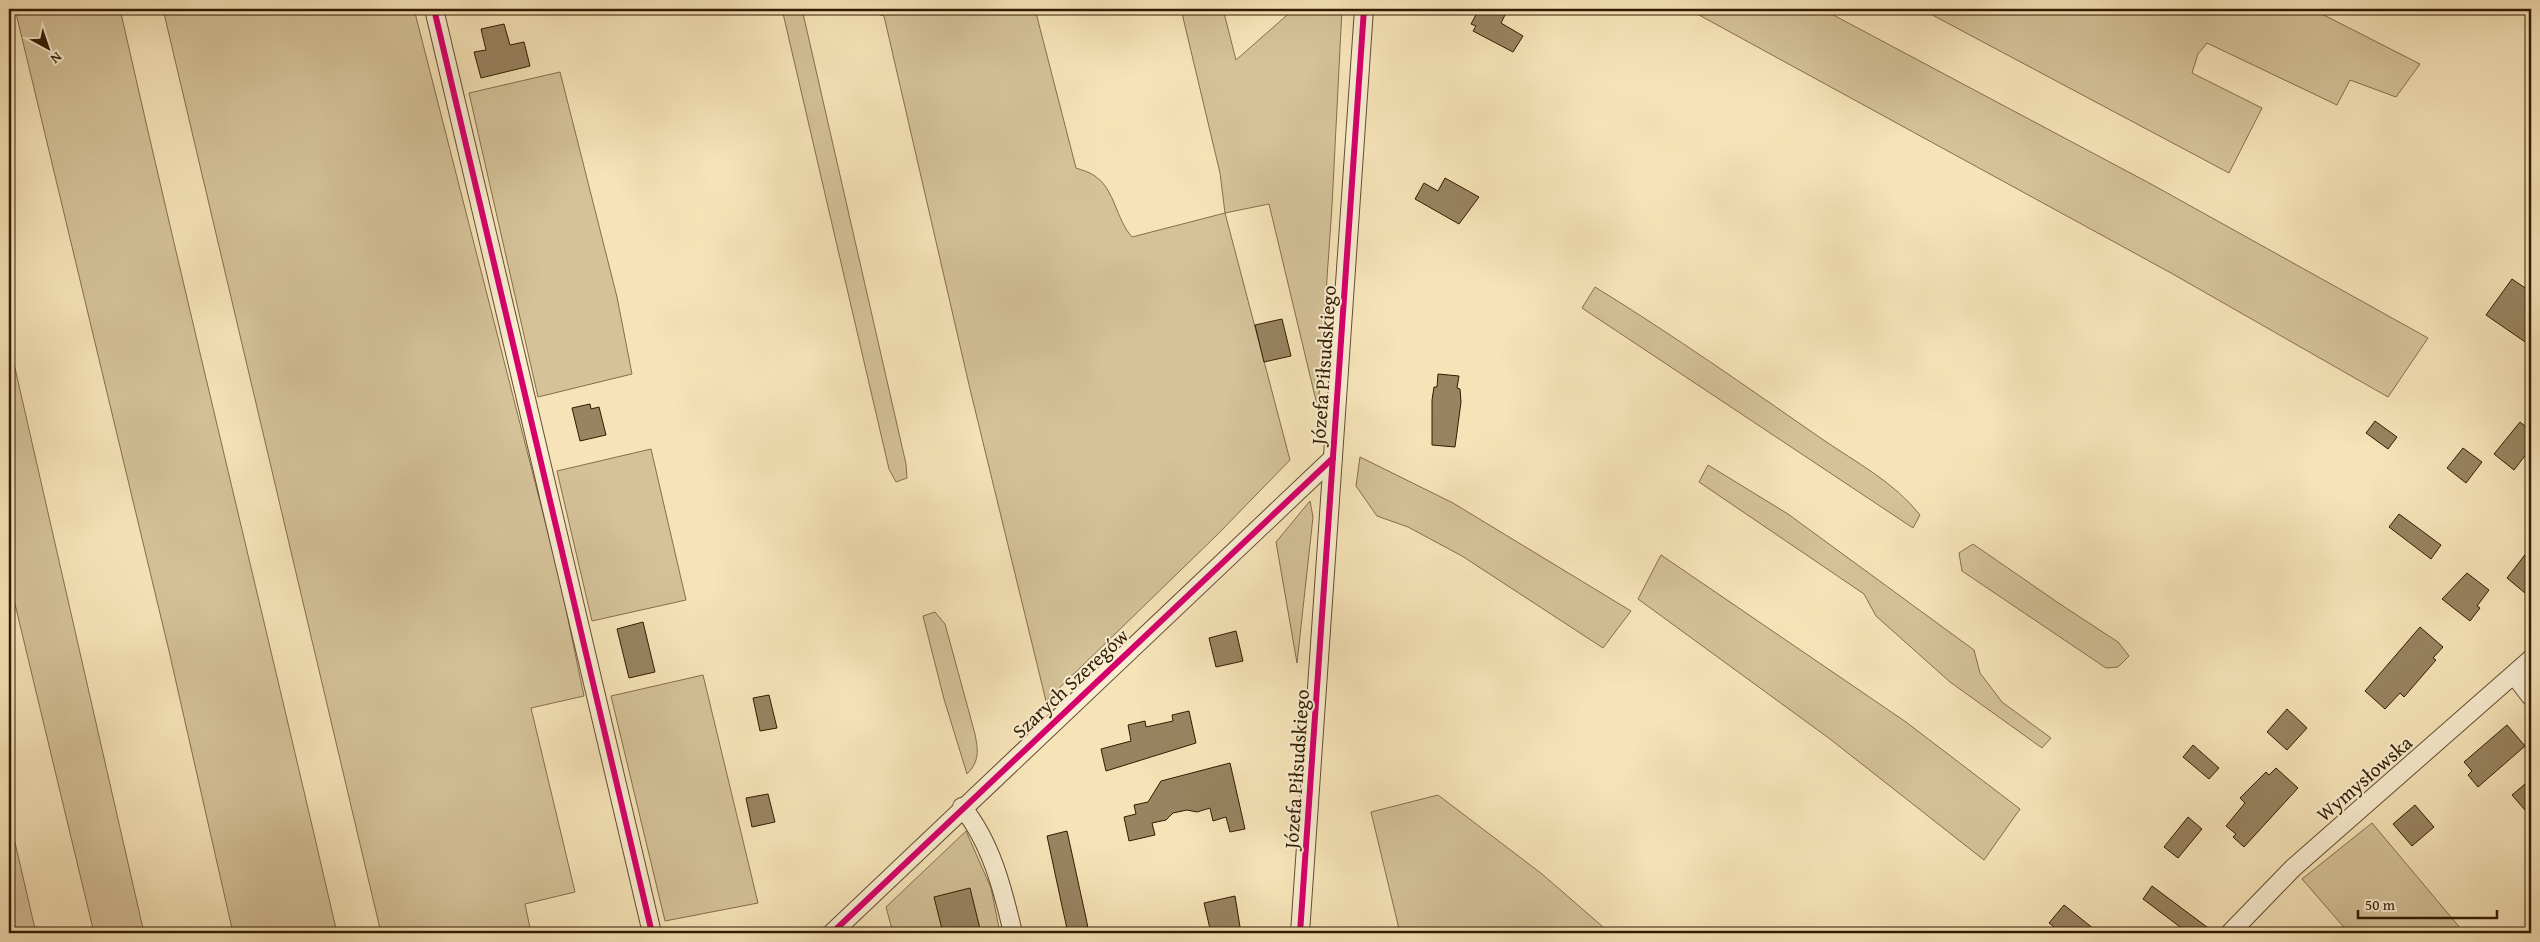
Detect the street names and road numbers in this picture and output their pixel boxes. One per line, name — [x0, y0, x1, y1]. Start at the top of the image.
street label: Józefa Piłsudskiego — [1303, 284, 1343, 449]
street label: Szarych Szeregów — [1005, 621, 1135, 745]
street label: Józefa Piłsudskiego — [1276, 688, 1316, 853]
street label: Wymysłowska — [2310, 728, 2419, 828]

